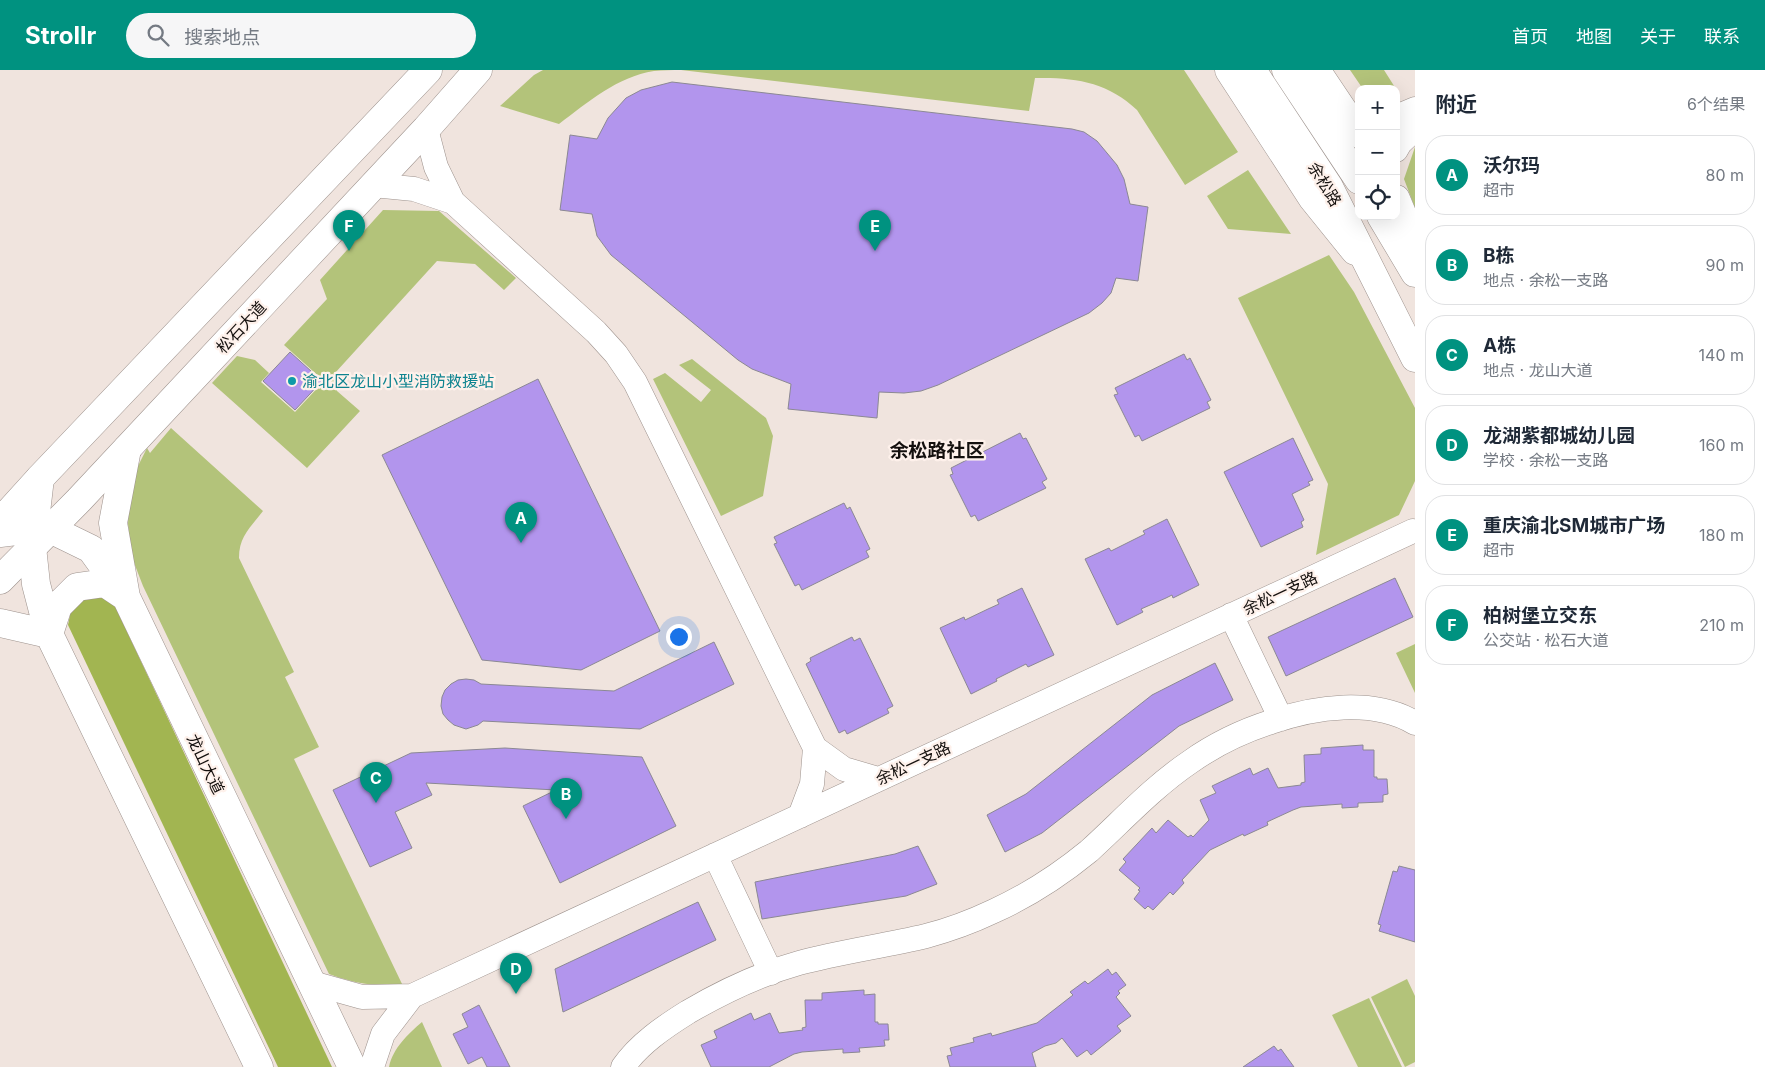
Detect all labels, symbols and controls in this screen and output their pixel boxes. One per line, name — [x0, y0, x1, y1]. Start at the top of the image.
search box — [126, 13, 476, 58]
text: Strollr — [25, 21, 96, 50]
icon: search — [144, 21, 172, 49]
text: 搜索地点 — [184, 26, 260, 49]
text: 首页 — [1512, 26, 1548, 47]
text: 地图 — [1576, 26, 1612, 47]
text: 关于 — [1640, 26, 1676, 47]
text: 联系 — [1704, 26, 1740, 47]
map controls — [1355, 85, 1400, 220]
button: + — [1355, 85, 1400, 130]
text: 附近 — [1435, 92, 1477, 117]
text: 6个结果 — [1687, 94, 1745, 114]
button: − — [1355, 130, 1400, 175]
text: 沃尔玛 — [1483, 154, 1540, 177]
street label: 余松路 — [1304, 158, 1346, 210]
text: A — [1446, 165, 1458, 185]
text: 80 m — [1705, 165, 1744, 185]
button: locate — [1355, 175, 1400, 220]
text: 超市 — [1483, 180, 1515, 200]
pin: F — [333, 210, 365, 251]
pin: E — [859, 210, 891, 251]
text: B栋 — [1483, 244, 1515, 267]
text: B — [1447, 255, 1457, 275]
text: 90 m — [1705, 255, 1744, 275]
text: 地点 · 余松一支路 — [1483, 270, 1609, 290]
street label: 松石大道 — [212, 297, 270, 357]
text: A栋 — [1483, 334, 1516, 357]
text: C — [1446, 345, 1458, 365]
text: 140 m — [1699, 345, 1744, 365]
text: 地点 · 龙山大道 — [1483, 360, 1593, 380]
place label: 渝北区龙山小型消防救援站 — [302, 371, 494, 391]
marker: 渝北区龙山小型消防救援站 — [286, 375, 298, 387]
text: 龙湖紫都城幼儿园 — [1483, 424, 1635, 447]
text: D — [1446, 435, 1458, 455]
text: 160 m — [1699, 435, 1744, 455]
district label: 余松路社区 — [889, 439, 985, 462]
text: 学校 · 余松一支路 — [1483, 450, 1609, 470]
pin: A — [505, 502, 537, 543]
text: 重庆渝北SM城市广场 — [1483, 514, 1665, 537]
text: E — [1447, 525, 1457, 545]
text: 180 m — [1699, 525, 1744, 545]
text: 超市 — [1483, 540, 1515, 560]
street label: 余松一支路 — [1240, 567, 1320, 619]
text: 柏树堡立交东 — [1483, 604, 1597, 627]
text: F — [1447, 615, 1457, 635]
text: 210 m — [1699, 615, 1744, 635]
your location — [666, 624, 692, 650]
text: 公交站 · 松石大道 — [1483, 630, 1609, 650]
street label: 龙山大道 — [183, 731, 229, 797]
street label: 余松一支路 — [873, 737, 953, 789]
pin: C — [360, 762, 392, 803]
pin: B — [550, 778, 582, 819]
pin: D — [500, 953, 532, 994]

